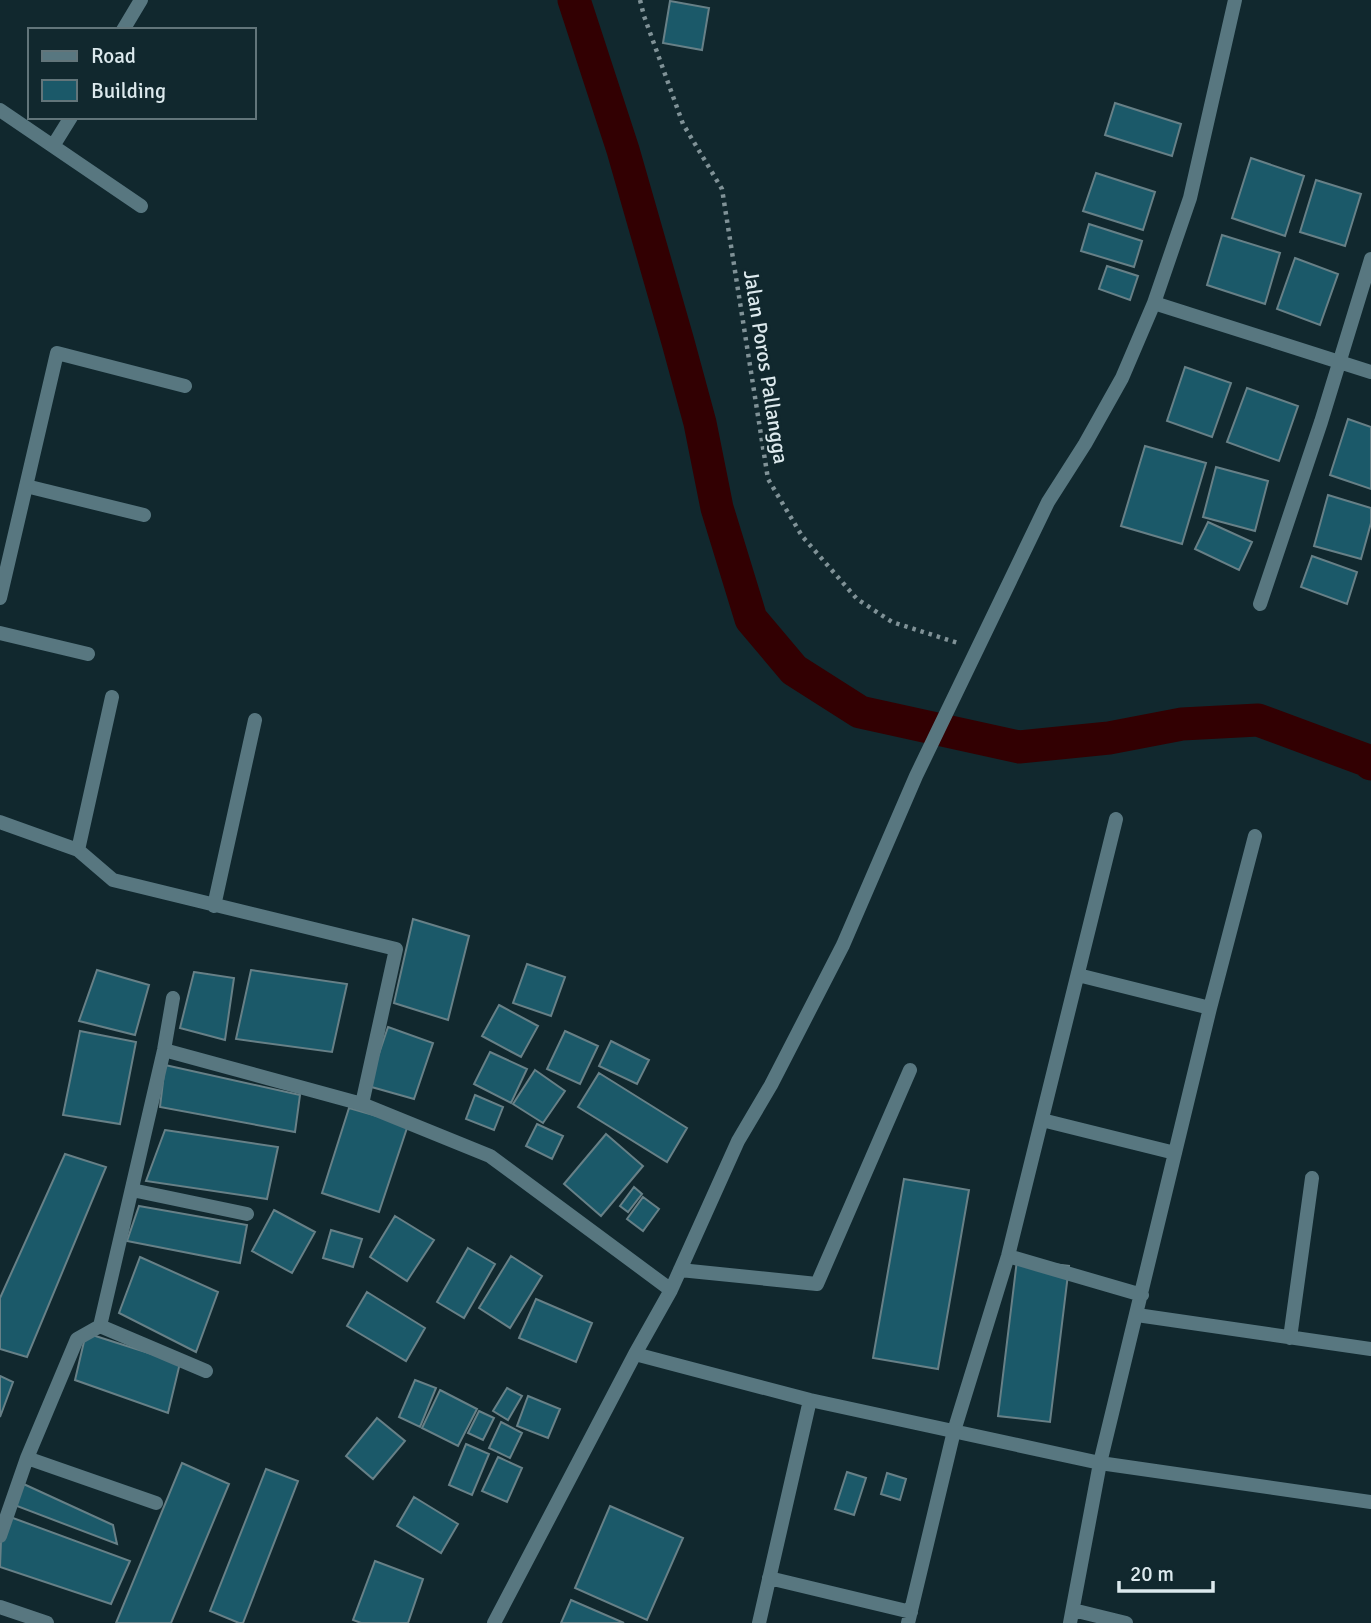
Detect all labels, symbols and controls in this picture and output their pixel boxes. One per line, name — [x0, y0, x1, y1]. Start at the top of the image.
legend — [28, 28, 256, 119]
text: Road — [91, 43, 136, 69]
text: Building — [91, 78, 166, 104]
street label: Jalan Poros Pallangga — [738, 268, 794, 466]
scale bar — [1119, 1550, 1214, 1594]
text: 20 m — [1130, 1561, 1174, 1587]

